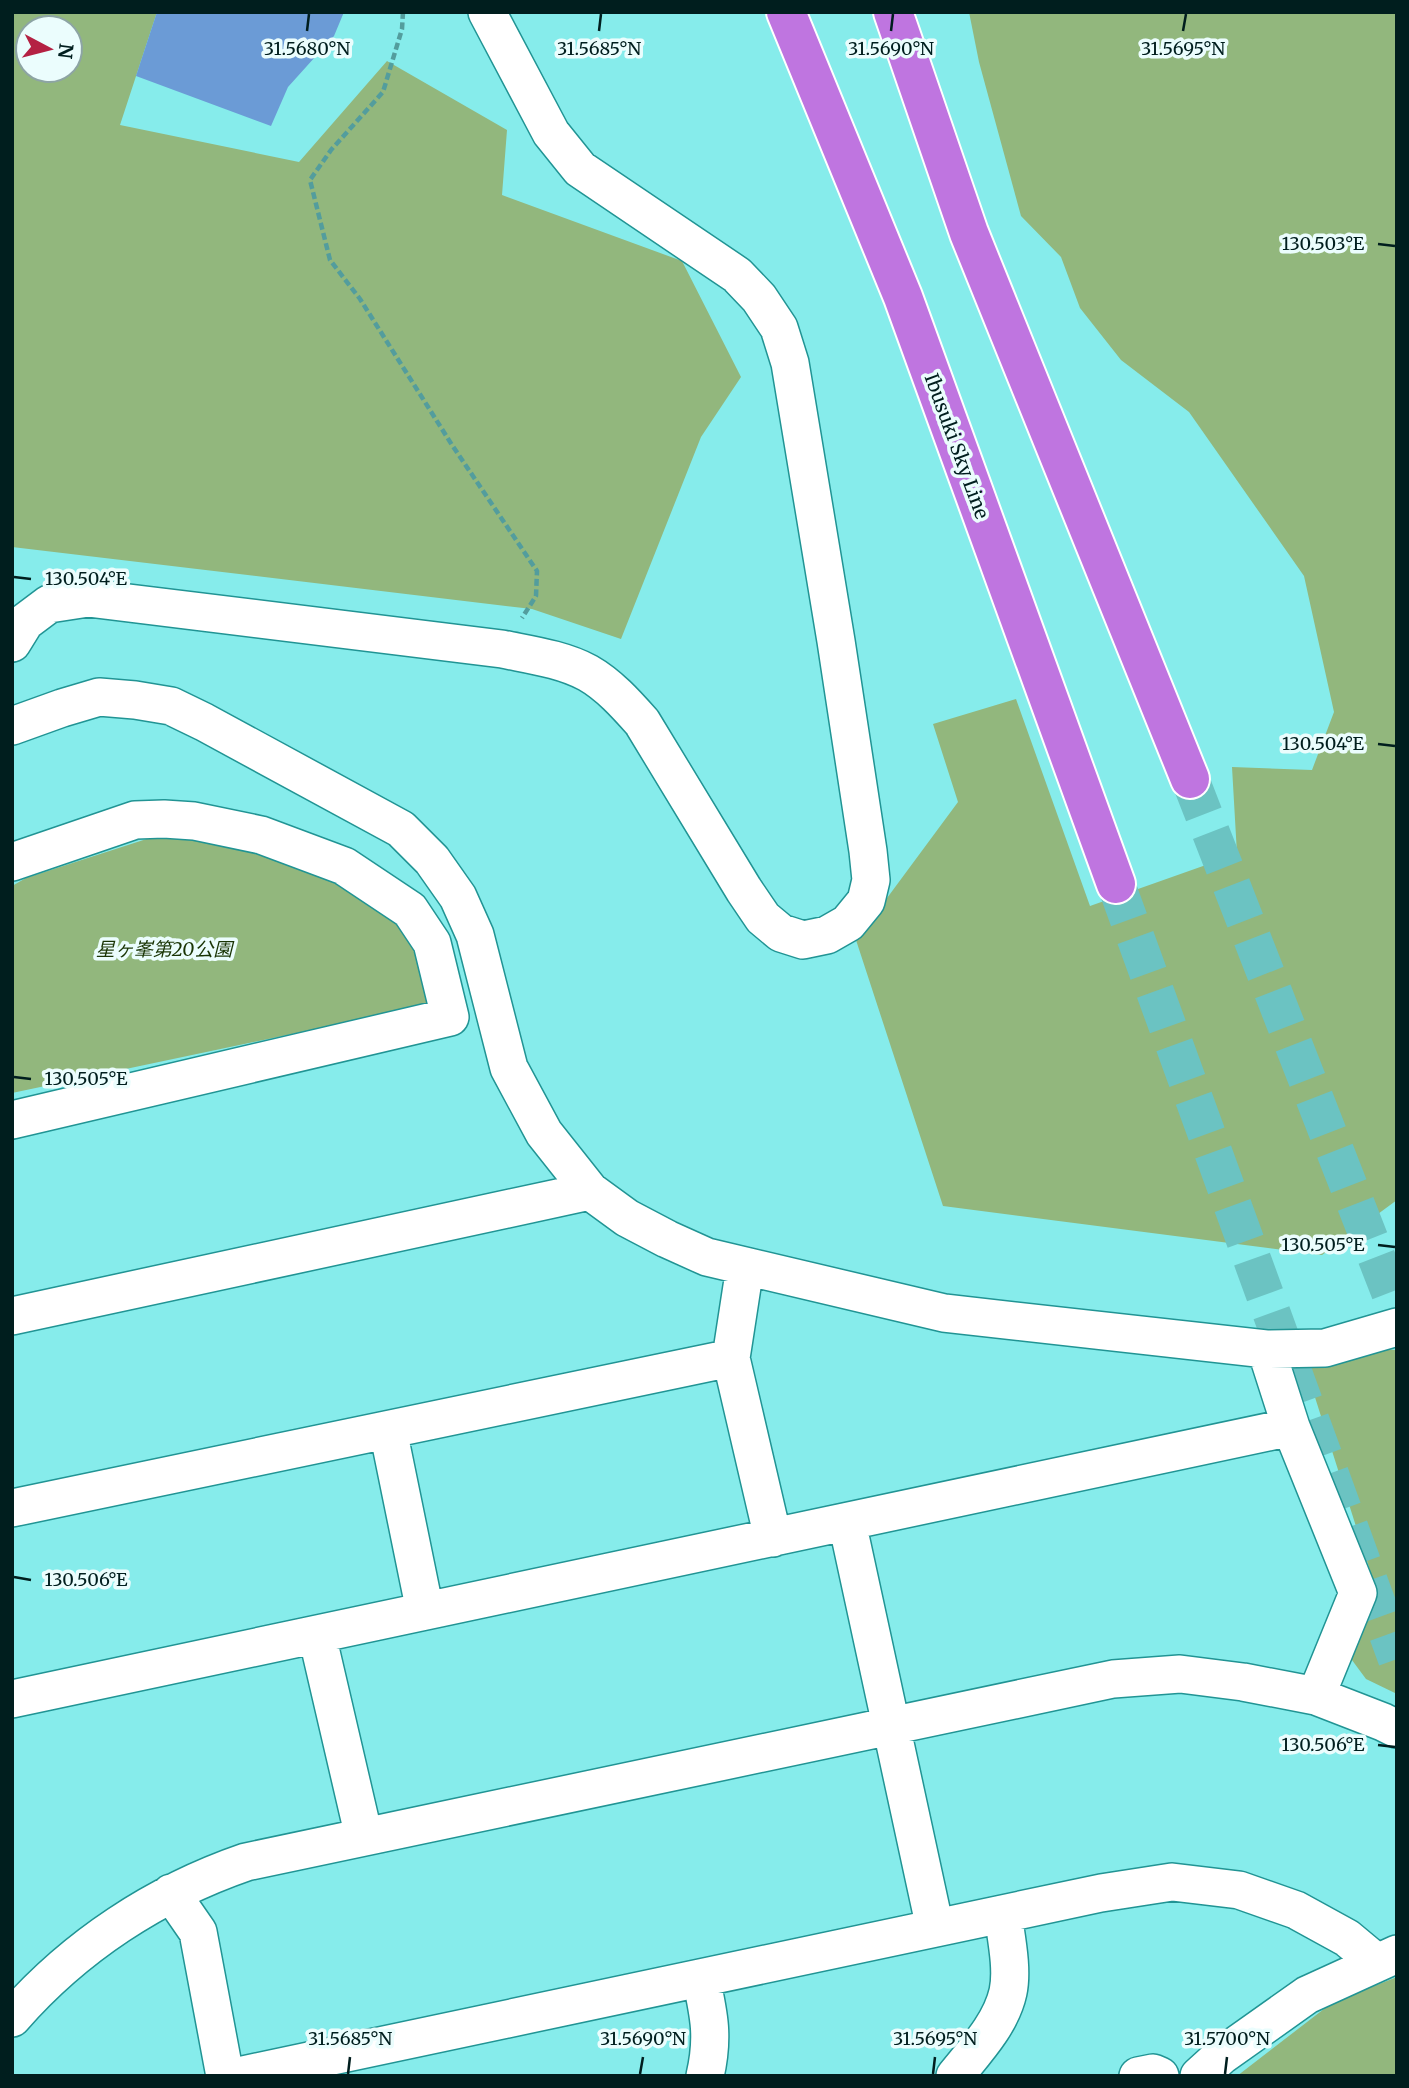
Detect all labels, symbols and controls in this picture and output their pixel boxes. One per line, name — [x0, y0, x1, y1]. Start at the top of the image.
north arrow — [14, 14, 84, 84]
text: 31.5680°N — [264, 37, 350, 60]
text: 31.5685°N — [557, 37, 641, 60]
text: 31.5690°N — [848, 37, 934, 60]
text: 31.5695°N — [1141, 37, 1225, 60]
text: N — [53, 42, 79, 60]
text: 130.503°E — [1282, 232, 1365, 255]
street label: Ibusuki Sky Line — [920, 370, 995, 522]
text: 130.504°E — [45, 567, 128, 590]
text: 130.504°E — [1282, 732, 1365, 755]
park label: 星ヶ峯第20公園 — [96, 937, 235, 961]
text: 130.505°E — [45, 1067, 128, 1090]
text: 130.505°E — [1282, 1233, 1365, 1256]
text: 130.506°E — [45, 1568, 128, 1591]
text: 130.506°E — [1282, 1733, 1365, 1756]
text: 31.5685°N — [308, 2027, 392, 2050]
text: 31.5690°N — [600, 2027, 686, 2050]
text: 31.5695°N — [893, 2027, 977, 2050]
text: 31.5700°N — [1184, 2027, 1270, 2050]

